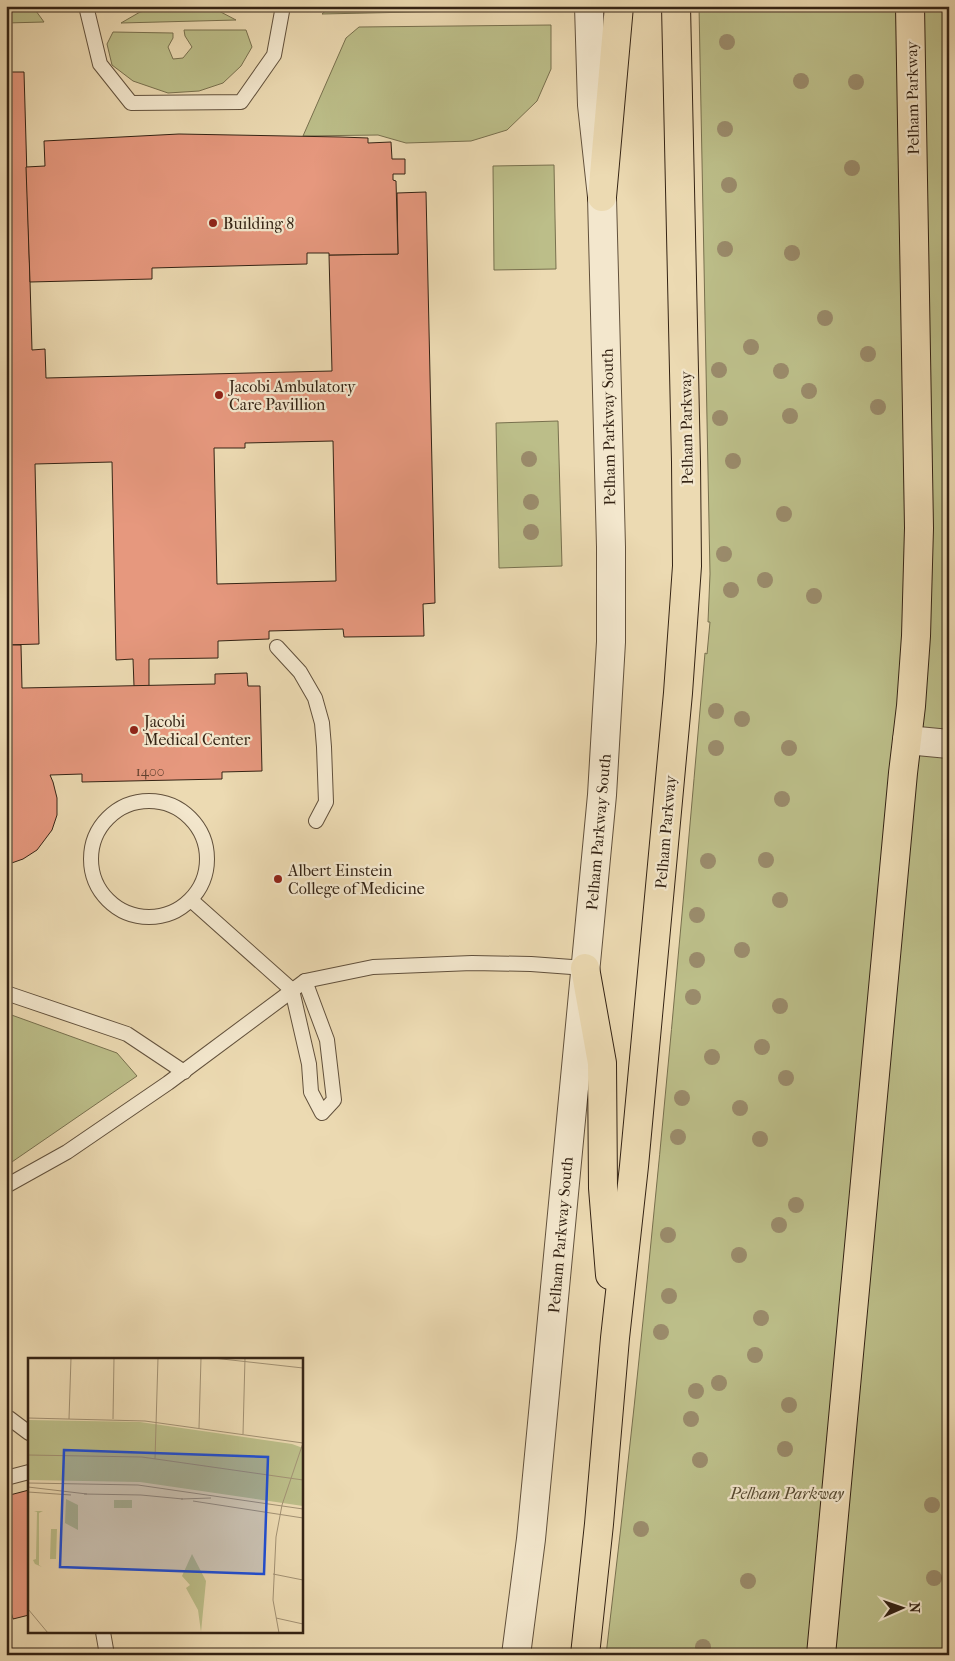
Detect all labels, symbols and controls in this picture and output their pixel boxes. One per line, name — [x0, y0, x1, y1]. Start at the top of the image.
street label: Pelham Parkway — [902, 40, 923, 155]
place label: Building 8 — [223, 214, 294, 233]
marker: Building 8 — [207, 217, 219, 229]
street label: Pelham Parkway South — [598, 348, 619, 506]
street label: Pelham Parkway — [676, 370, 697, 485]
place label: Jacobi Ambulatory Care Pavillion — [227, 377, 356, 414]
marker: Jacobi Ambulatory Care Pavillion — [213, 389, 225, 401]
place label: Jacobi Medical Center — [142, 712, 250, 749]
marker: Jacobi Medical Center — [128, 724, 140, 736]
street label: Pelham Parkway South — [582, 753, 615, 911]
house number: 1400 — [136, 763, 164, 780]
street label: Pelham Parkway — [651, 774, 680, 890]
place label: Albert Einstein College of Medicine — [287, 861, 425, 898]
marker: Albert Einstein College of Medicine — [272, 873, 284, 885]
street label: Pelham Parkway South — [544, 1156, 577, 1314]
inset map — [28, 1358, 302, 1634]
park label: Pelham Parkway — [729, 1484, 844, 1503]
north arrow — [878, 1584, 928, 1634]
text: N — [906, 1602, 923, 1614]

